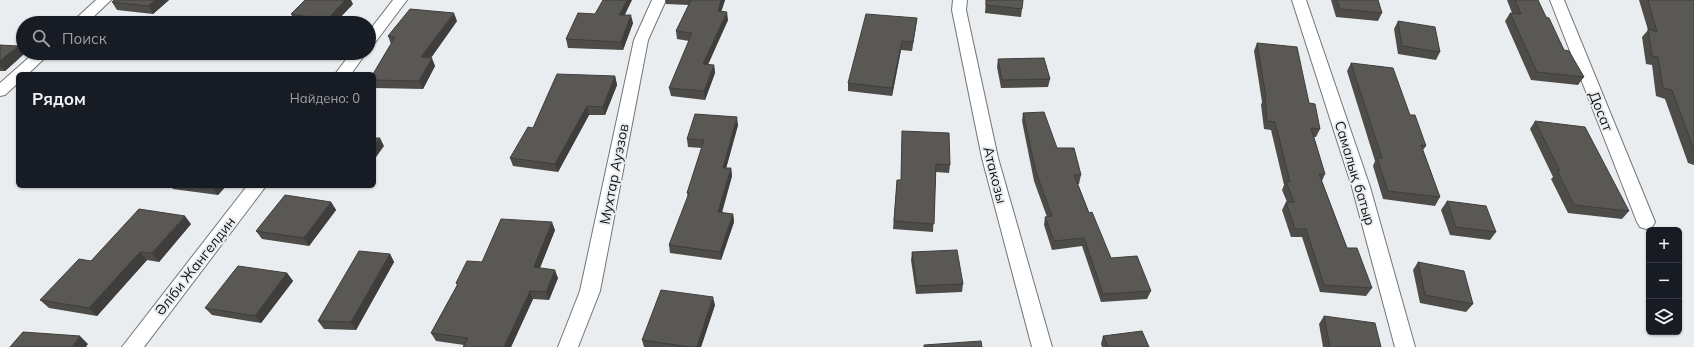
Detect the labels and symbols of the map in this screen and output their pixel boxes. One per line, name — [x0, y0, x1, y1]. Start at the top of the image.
street label: Досат — [1585, 88, 1617, 134]
street label: Самалық батыр — [1331, 119, 1379, 227]
street label: Мухтар Ауэзов — [595, 122, 633, 226]
street label: Атакозы — [979, 145, 1011, 205]
street label: Әліби Жангелдин — [151, 213, 239, 319]

